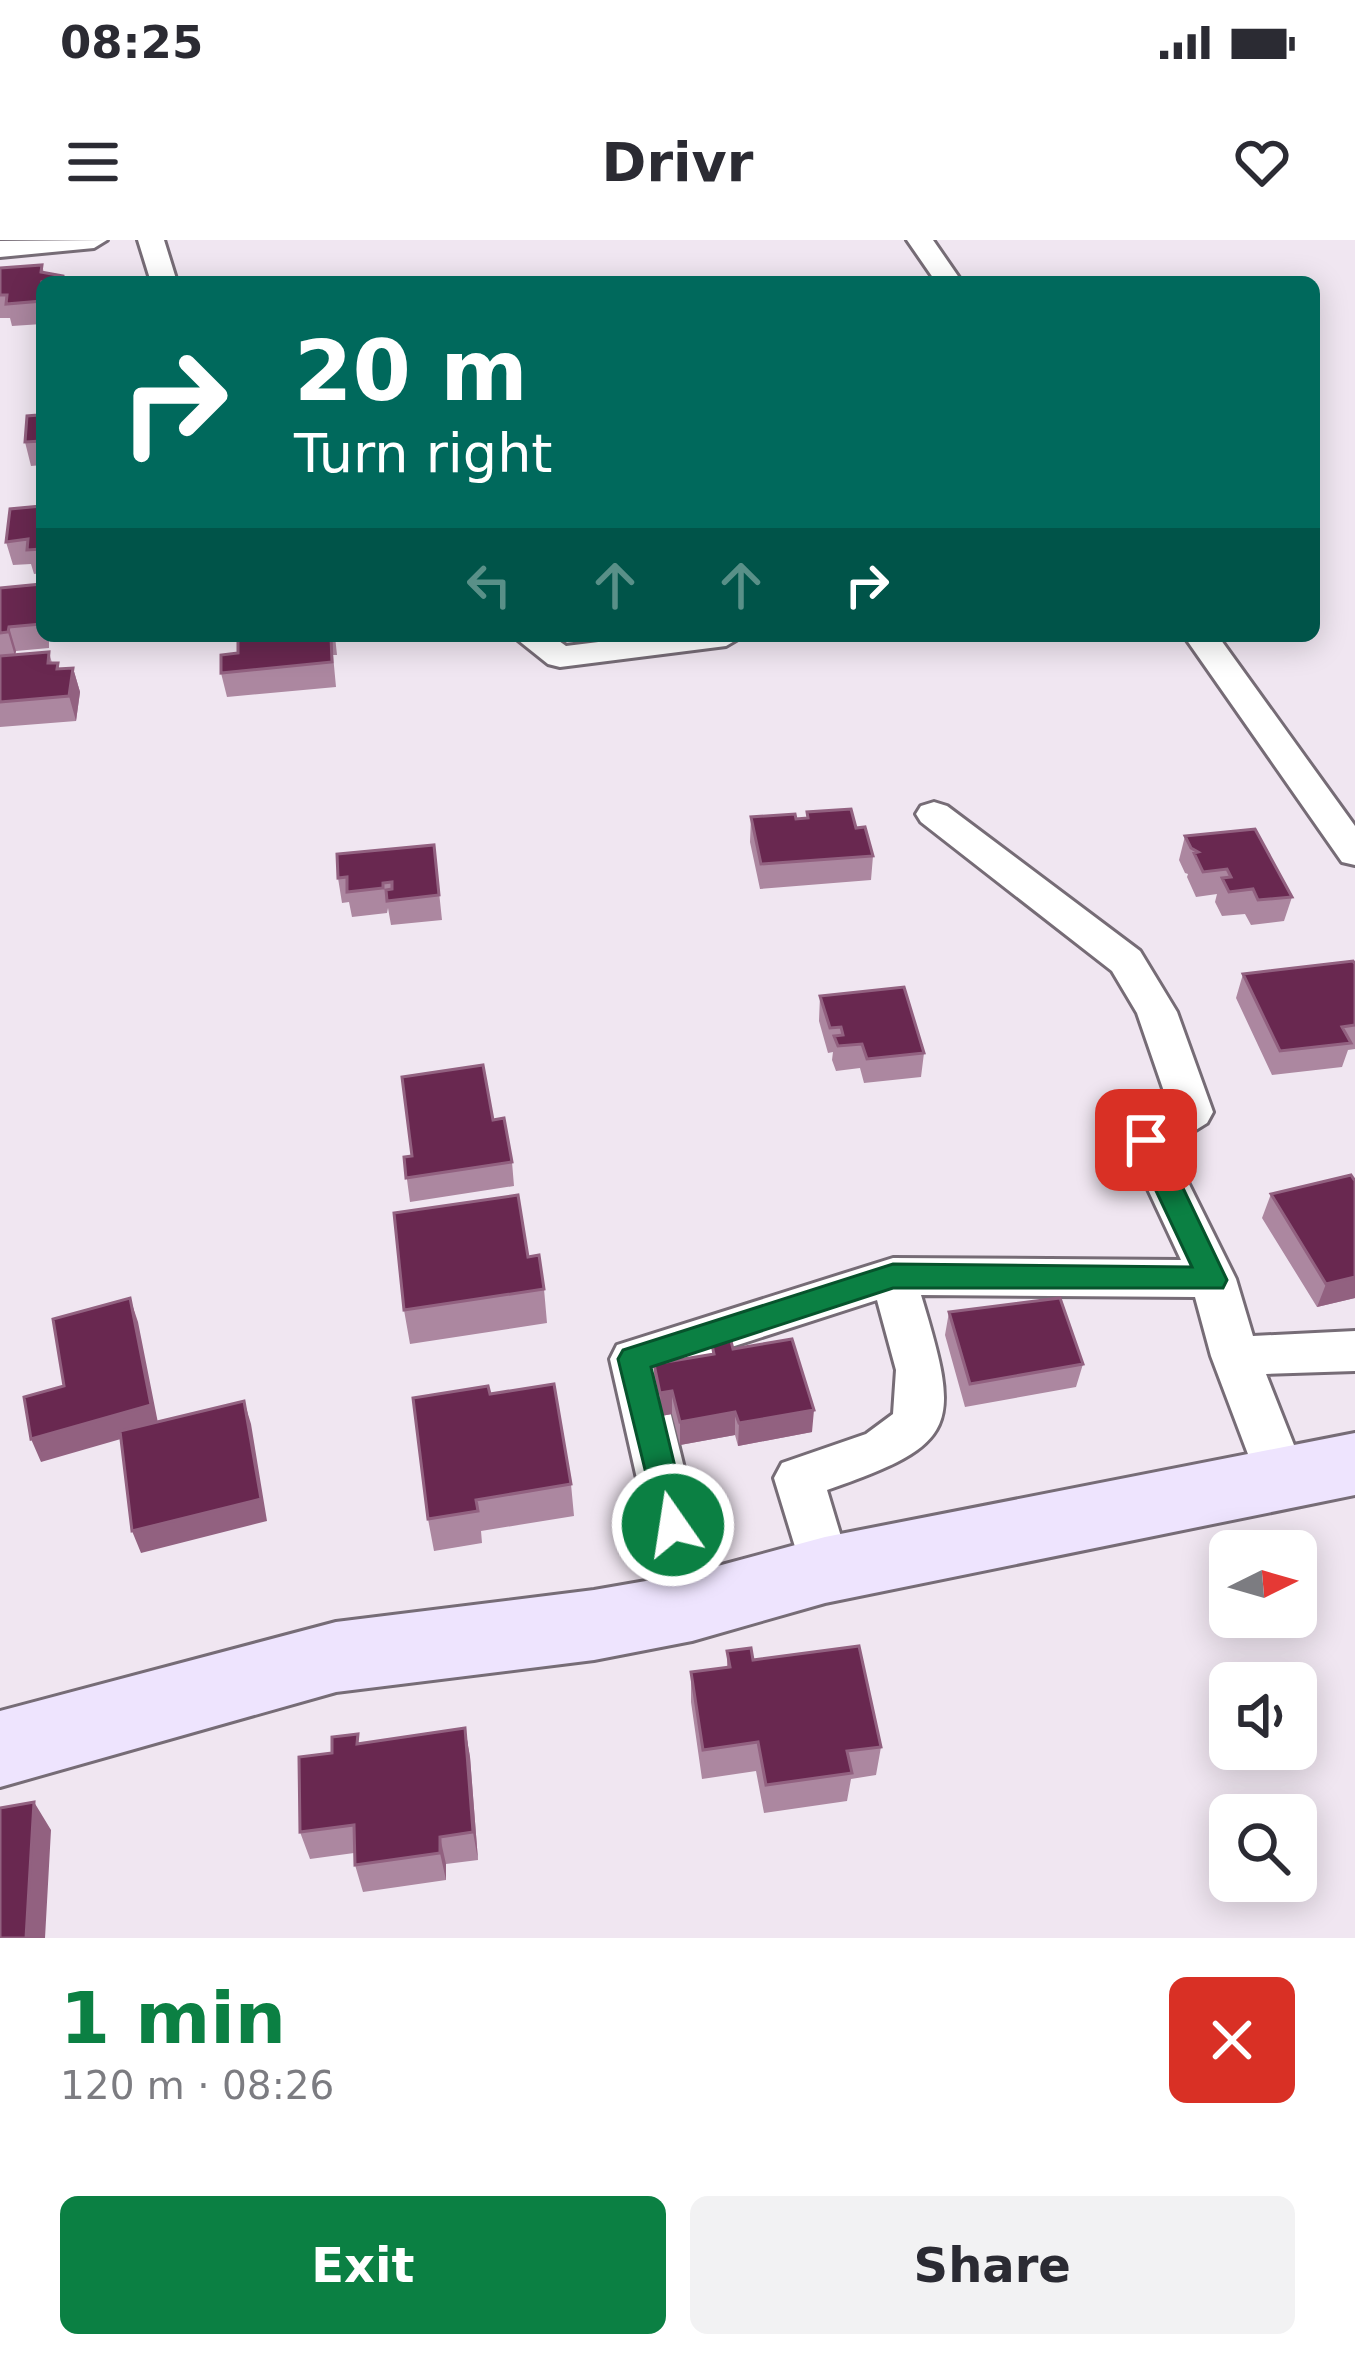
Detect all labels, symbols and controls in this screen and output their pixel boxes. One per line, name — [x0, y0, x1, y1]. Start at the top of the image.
text: 08:25 — [60, 16, 203, 69]
icon: menu — [60, 129, 126, 195]
icon: heart — [1229, 129, 1295, 195]
text: Drivr — [602, 131, 753, 194]
text: 20 m — [294, 322, 528, 420]
icon: right — [96, 324, 252, 480]
text: Turn right — [294, 422, 553, 485]
icon: left — [456, 552, 522, 618]
icon: ahead — [582, 552, 648, 618]
icon: ahead — [708, 552, 774, 618]
icon: right — [834, 552, 900, 618]
pin — [1095, 1089, 1197, 1191]
icon: arrive — [1113, 1107, 1179, 1173]
position arrow — [610, 1462, 736, 1588]
north arrow — [1209, 1530, 1317, 1638]
map controls — [1209, 1530, 1317, 1902]
button: sound — [1209, 1662, 1317, 1770]
button: search — [1209, 1794, 1317, 1902]
text: 1 min — [60, 1976, 286, 2060]
button: close — [1169, 1977, 1295, 2103]
text: 120 m · 08:26 — [60, 2063, 334, 2108]
button: Exit — [60, 2196, 666, 2334]
button: Share — [690, 2196, 1295, 2334]

